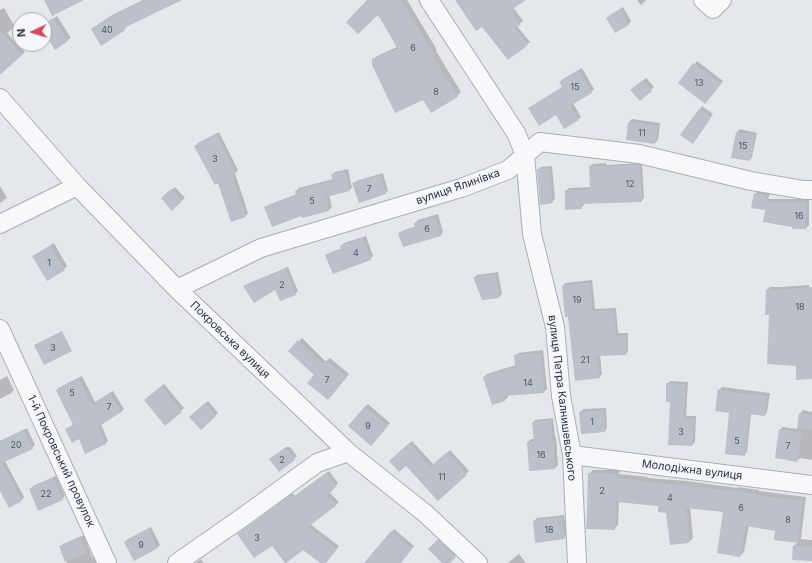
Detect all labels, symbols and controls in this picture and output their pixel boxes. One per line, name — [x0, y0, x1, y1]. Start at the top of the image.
north arrow — [12, 12, 52, 52]
house number: 40 — [101, 25, 113, 35]
text: N — [14, 28, 28, 37]
house number: 6 — [410, 43, 416, 53]
house number: 13 — [694, 78, 704, 88]
house number: 15 — [570, 82, 580, 92]
house number: 8 — [433, 87, 439, 97]
house number: 11 — [638, 128, 646, 138]
house number: 15 — [738, 141, 748, 151]
house number: 3 — [212, 154, 218, 164]
street label: вулиця Ялинівка — [414, 166, 502, 208]
house number: 12 — [625, 179, 635, 189]
house number: 7 — [366, 184, 372, 194]
house number: 5 — [309, 196, 315, 206]
house number: 16 — [794, 211, 804, 221]
house number: 6 — [424, 224, 430, 234]
house number: 4 — [353, 248, 359, 258]
house number: 1 — [47, 258, 51, 268]
house number: 2 — [279, 280, 285, 290]
house number: 19 — [572, 295, 582, 305]
street label: Покровська вулиця — [188, 299, 272, 381]
house number: 18 — [795, 302, 805, 312]
street label: вулиця Петра Калнишевського — [545, 314, 579, 482]
house number: 3 — [50, 343, 56, 353]
house number: 21 — [580, 355, 590, 365]
house number: 7 — [324, 375, 330, 385]
house number: 14 — [523, 378, 533, 388]
house number: 5 — [69, 388, 75, 398]
street label: 1-й Покровський провулок — [24, 393, 98, 529]
house number: 7 — [106, 402, 112, 412]
house number: 1 — [590, 417, 594, 427]
house number: 9 — [365, 421, 371, 431]
house number: 3 — [678, 427, 684, 437]
house number: 5 — [734, 436, 740, 446]
house number: 20 — [10, 440, 22, 450]
house number: 7 — [785, 441, 791, 451]
house number: 16 — [536, 450, 546, 460]
house number: 2 — [279, 455, 285, 465]
street label: Молодіжна вулиця — [641, 457, 743, 483]
house number: 11 — [438, 472, 446, 482]
house number: 2 — [599, 486, 605, 496]
house number: 22 — [41, 489, 51, 499]
house number: 4 — [667, 493, 673, 503]
house number: 6 — [738, 503, 744, 513]
house number: 8 — [785, 515, 791, 525]
house number: 18 — [544, 525, 554, 535]
house number: 3 — [254, 533, 260, 543]
house number: 9 — [138, 540, 144, 550]

